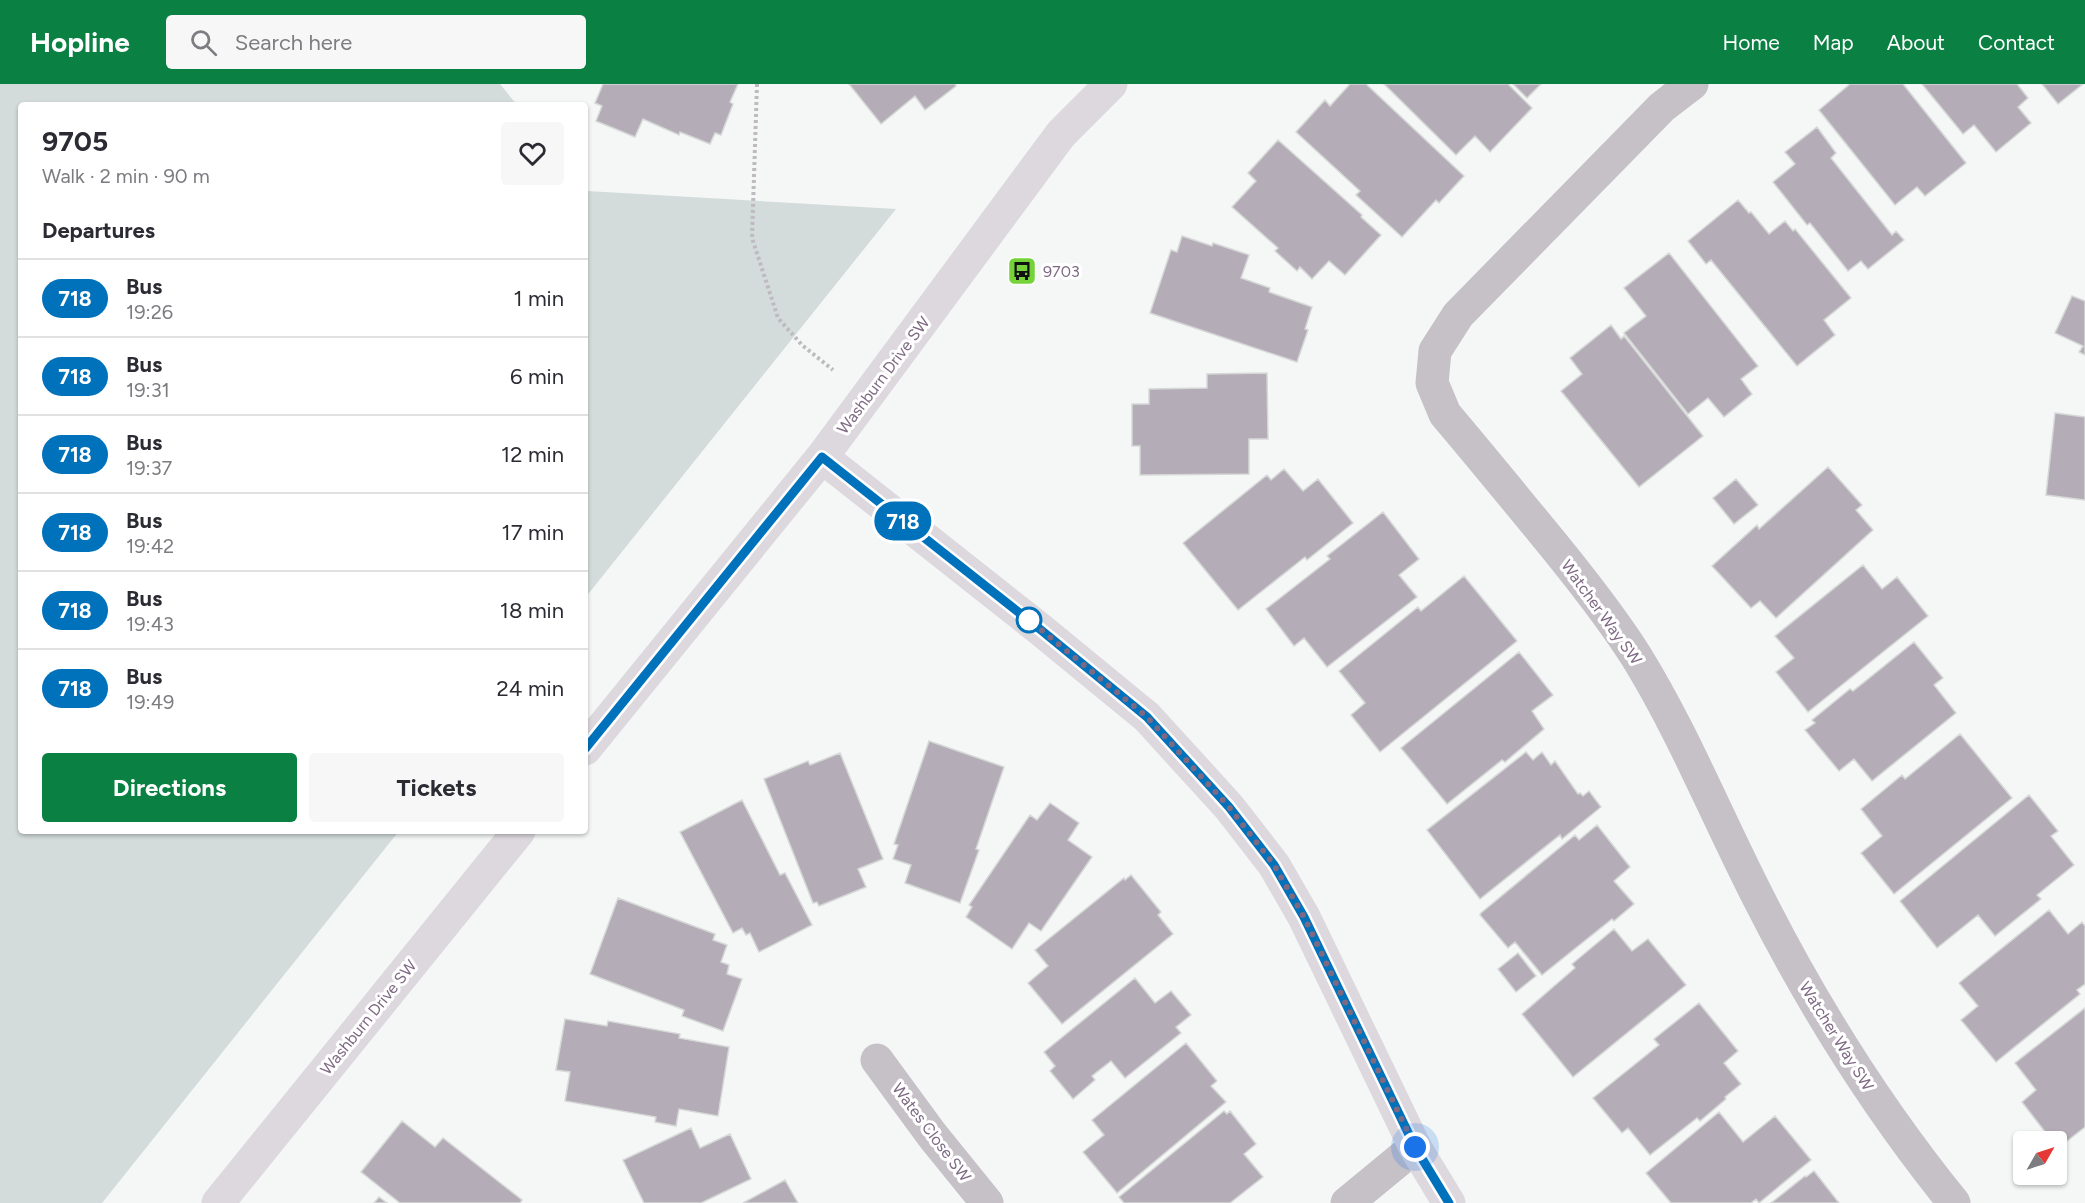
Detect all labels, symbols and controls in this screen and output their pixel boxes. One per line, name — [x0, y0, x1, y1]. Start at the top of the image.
search box — [166, 15, 586, 69]
text: Hopline — [30, 25, 130, 59]
icon: search — [187, 26, 220, 59]
text: Search here — [235, 29, 352, 56]
text: Home — [1723, 30, 1780, 55]
text: Map — [1813, 30, 1854, 55]
text: About — [1887, 30, 1945, 55]
text: Contact — [1978, 30, 2055, 55]
button: heart — [501, 122, 564, 185]
text: 9705 — [42, 124, 108, 158]
text: Walk · 2 min · 90 m — [42, 164, 210, 188]
text: Departures — [42, 217, 155, 244]
bus stop icon: 9703 — [1006, 255, 1038, 287]
place label: 9703 — [1043, 262, 1080, 281]
text: Bus — [126, 273, 162, 300]
text: 1 min — [513, 285, 564, 312]
text: 718 — [58, 286, 92, 311]
text: 19:26 — [126, 300, 173, 324]
street label: Washburn Drive SW — [833, 312, 934, 438]
text: Bus — [126, 351, 162, 378]
text: 6 min — [510, 363, 564, 390]
text: 718 — [58, 364, 92, 389]
text: 19:31 — [126, 378, 170, 402]
text: Bus — [126, 429, 162, 456]
text: 12 min — [501, 441, 564, 468]
text: 718 — [58, 442, 92, 467]
text: 19:37 — [126, 456, 172, 480]
line badge: 718 — [868, 502, 938, 540]
text: Bus — [126, 507, 162, 534]
text: 718 — [886, 509, 920, 534]
text: 17 min — [502, 519, 564, 546]
text: 718 — [58, 520, 92, 545]
text: 19:42 — [126, 534, 174, 558]
street label: Watcher Way SW — [1557, 556, 1646, 669]
text: Bus — [126, 585, 162, 612]
text: 18 min — [500, 597, 564, 624]
text: 718 — [58, 598, 92, 623]
unlabelled marker — [1016, 607, 1042, 633]
text: 19:43 — [126, 612, 174, 636]
text: Bus — [126, 663, 162, 690]
text: 24 min — [497, 675, 564, 702]
text: 718 — [58, 676, 92, 701]
text: 19:49 — [126, 690, 174, 714]
button: Directions — [42, 753, 297, 822]
button: Tickets — [309, 753, 564, 822]
street label: Washburn Drive SW — [316, 956, 421, 1078]
street label: Watcher Way SW — [1795, 978, 1878, 1095]
street label: Wates Close SW — [888, 1079, 975, 1186]
north arrow — [2013, 1131, 2067, 1185]
map controls — [2013, 1131, 2067, 1185]
your location — [1400, 1132, 1430, 1162]

